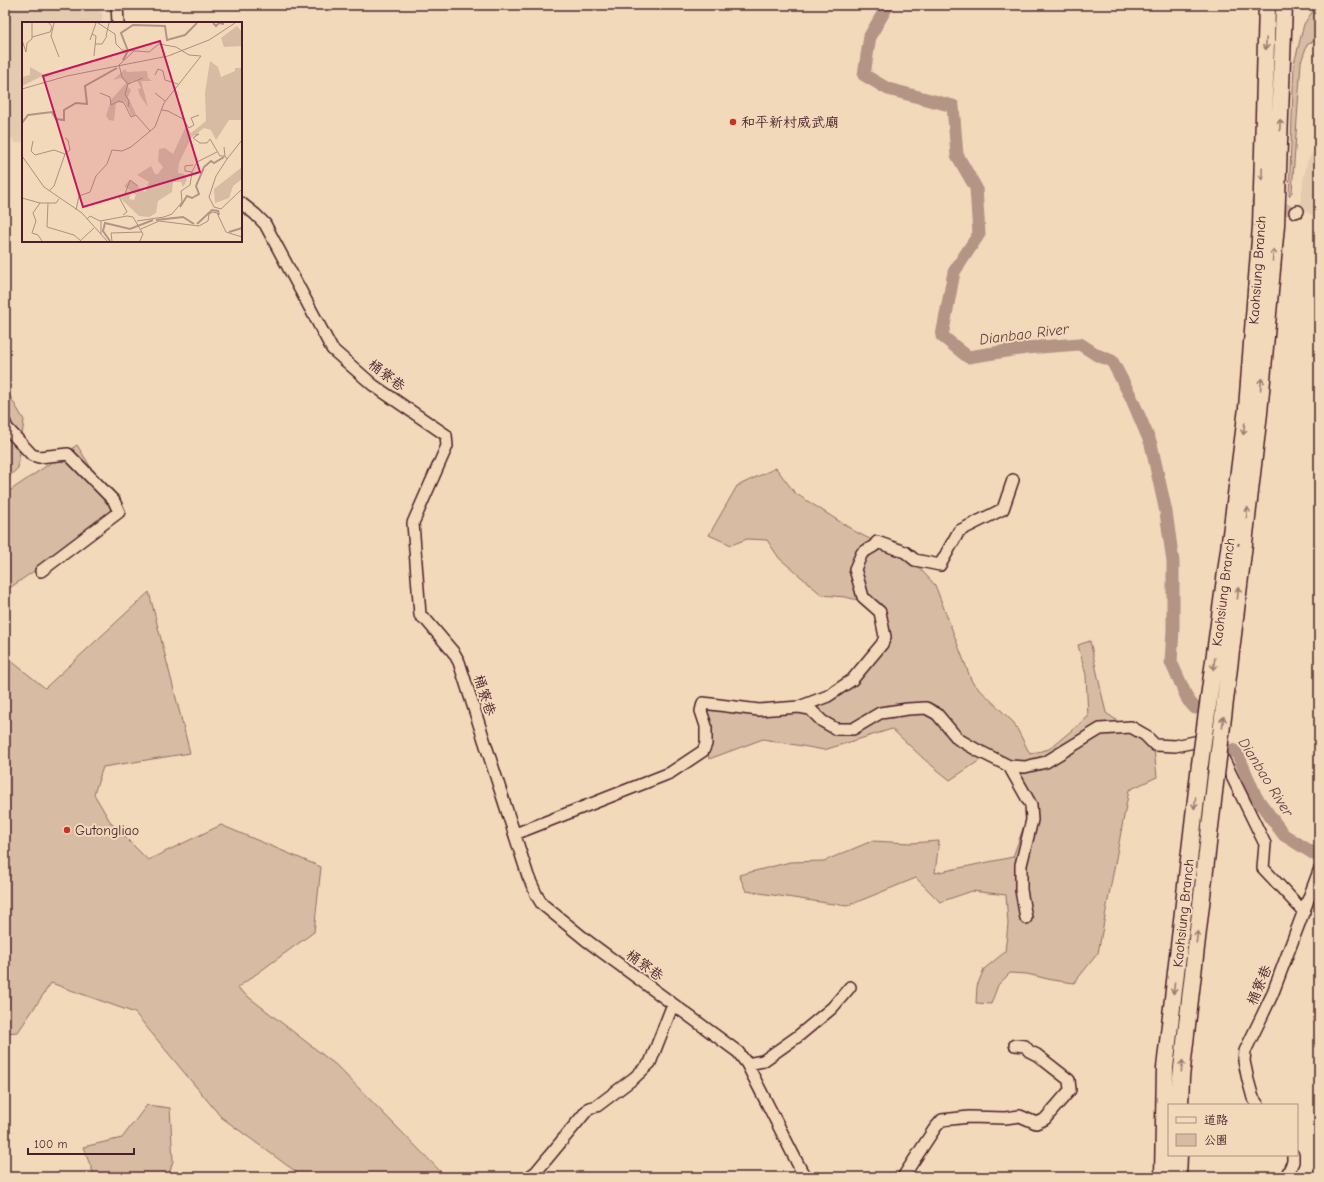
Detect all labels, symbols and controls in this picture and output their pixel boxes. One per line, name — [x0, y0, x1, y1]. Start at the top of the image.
inset map — [22, 22, 242, 242]
one-way arrow — [1262, 37, 1270, 50]
place label: 和平新村威武廟 — [741, 114, 839, 131]
marker: 和平新村威武廟 — [728, 117, 738, 127]
one-way arrow — [1276, 119, 1283, 132]
one-way arrow — [1259, 167, 1266, 180]
street label: Kaohsiung Branch — [1245, 215, 1270, 325]
one-way arrow — [1270, 249, 1277, 262]
water label: Dianbao River — [978, 319, 1071, 348]
street label: 桶寮巷 — [365, 356, 409, 395]
one-way arrow — [1258, 378, 1265, 391]
one-way arrow — [1240, 422, 1248, 435]
one-way arrow — [1243, 507, 1251, 520]
street label: Kaohsiung Branch — [1208, 537, 1239, 647]
one-way arrow — [1234, 587, 1242, 600]
one-way arrow — [1210, 657, 1218, 670]
street label: 桶寮巷 — [470, 673, 499, 719]
one-way arrow — [1219, 716, 1227, 729]
water label: Dianbao River — [1235, 734, 1298, 821]
one-way arrow — [1192, 796, 1199, 809]
place label: Gutongliao — [75, 822, 139, 839]
marker: Gutongliao — [62, 825, 72, 835]
street label: Kaohsiung Branch — [1169, 858, 1198, 968]
one-way arrow — [1193, 931, 1201, 944]
street label: 桶寮巷 — [623, 946, 668, 985]
street label: 桶寮巷 — [1243, 962, 1276, 1008]
one-way arrow — [1171, 981, 1178, 994]
one-way arrow — [1178, 1060, 1186, 1073]
legend — [1168, 1104, 1298, 1156]
text: 道路 — [1204, 1113, 1228, 1127]
scale bar — [28, 1130, 134, 1156]
text: 公園 — [1204, 1133, 1228, 1147]
text: 100 m — [34, 1137, 67, 1151]

